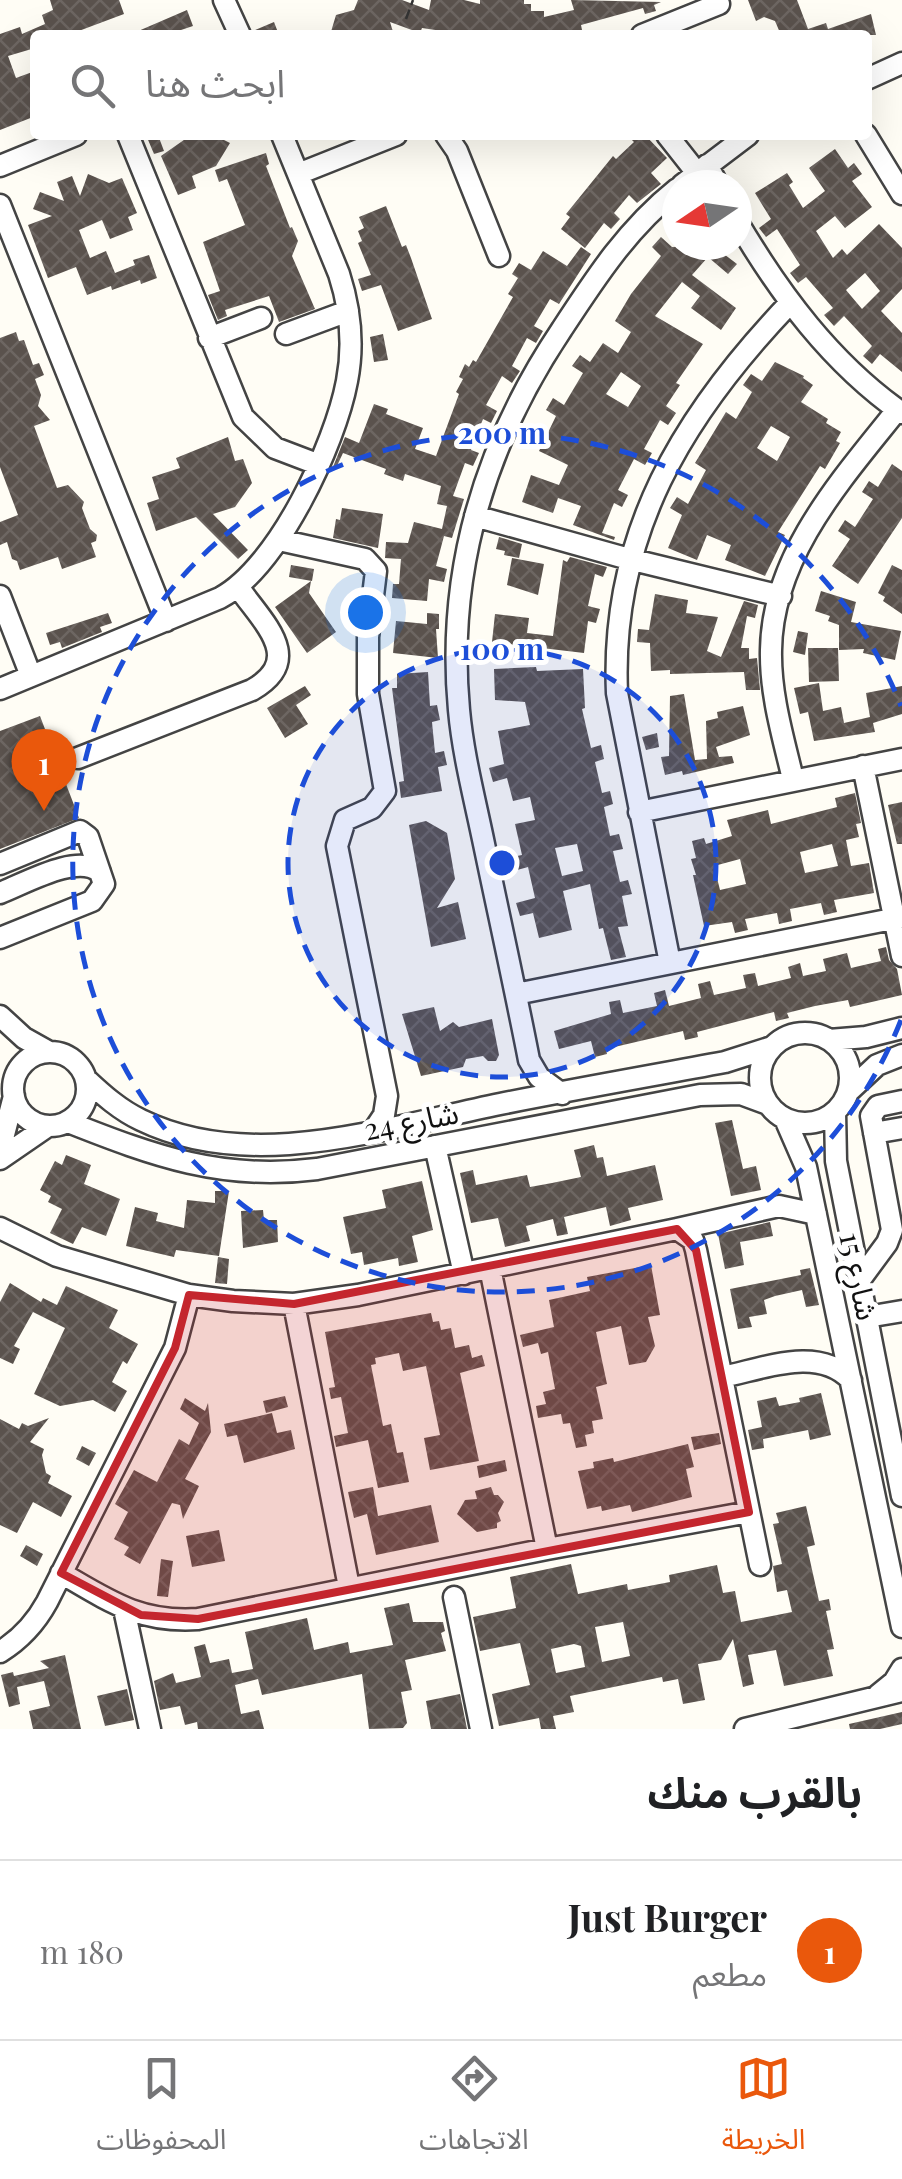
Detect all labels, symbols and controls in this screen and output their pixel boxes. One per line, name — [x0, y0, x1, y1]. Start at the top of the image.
search box — [30, 30, 872, 140]
text: ابحث هنا — [145, 56, 285, 107]
icon: search — [65, 58, 120, 113]
north arrow — [662, 170, 752, 260]
text: 200 m — [458, 412, 546, 452]
your location — [340, 587, 391, 638]
text: 100 m — [460, 628, 544, 668]
pin: 1 — [12, 728, 76, 811]
centre of rings — [484, 845, 520, 881]
street label: شارع 24 — [360, 1091, 462, 1153]
street label: شارع 15 — [827, 1228, 889, 1325]
text: بالقرب منك — [647, 1763, 862, 1819]
text: Just Burger — [568, 1891, 767, 1942]
text: 180 m — [40, 1929, 124, 1972]
text: 1 — [823, 1929, 836, 1972]
text: مطعم — [693, 1951, 767, 1994]
tab: المحفوظات — [96, 2051, 226, 2170]
tab: الاتجاهات — [419, 2051, 529, 2170]
tab: الخريطة — [722, 2051, 806, 2170]

